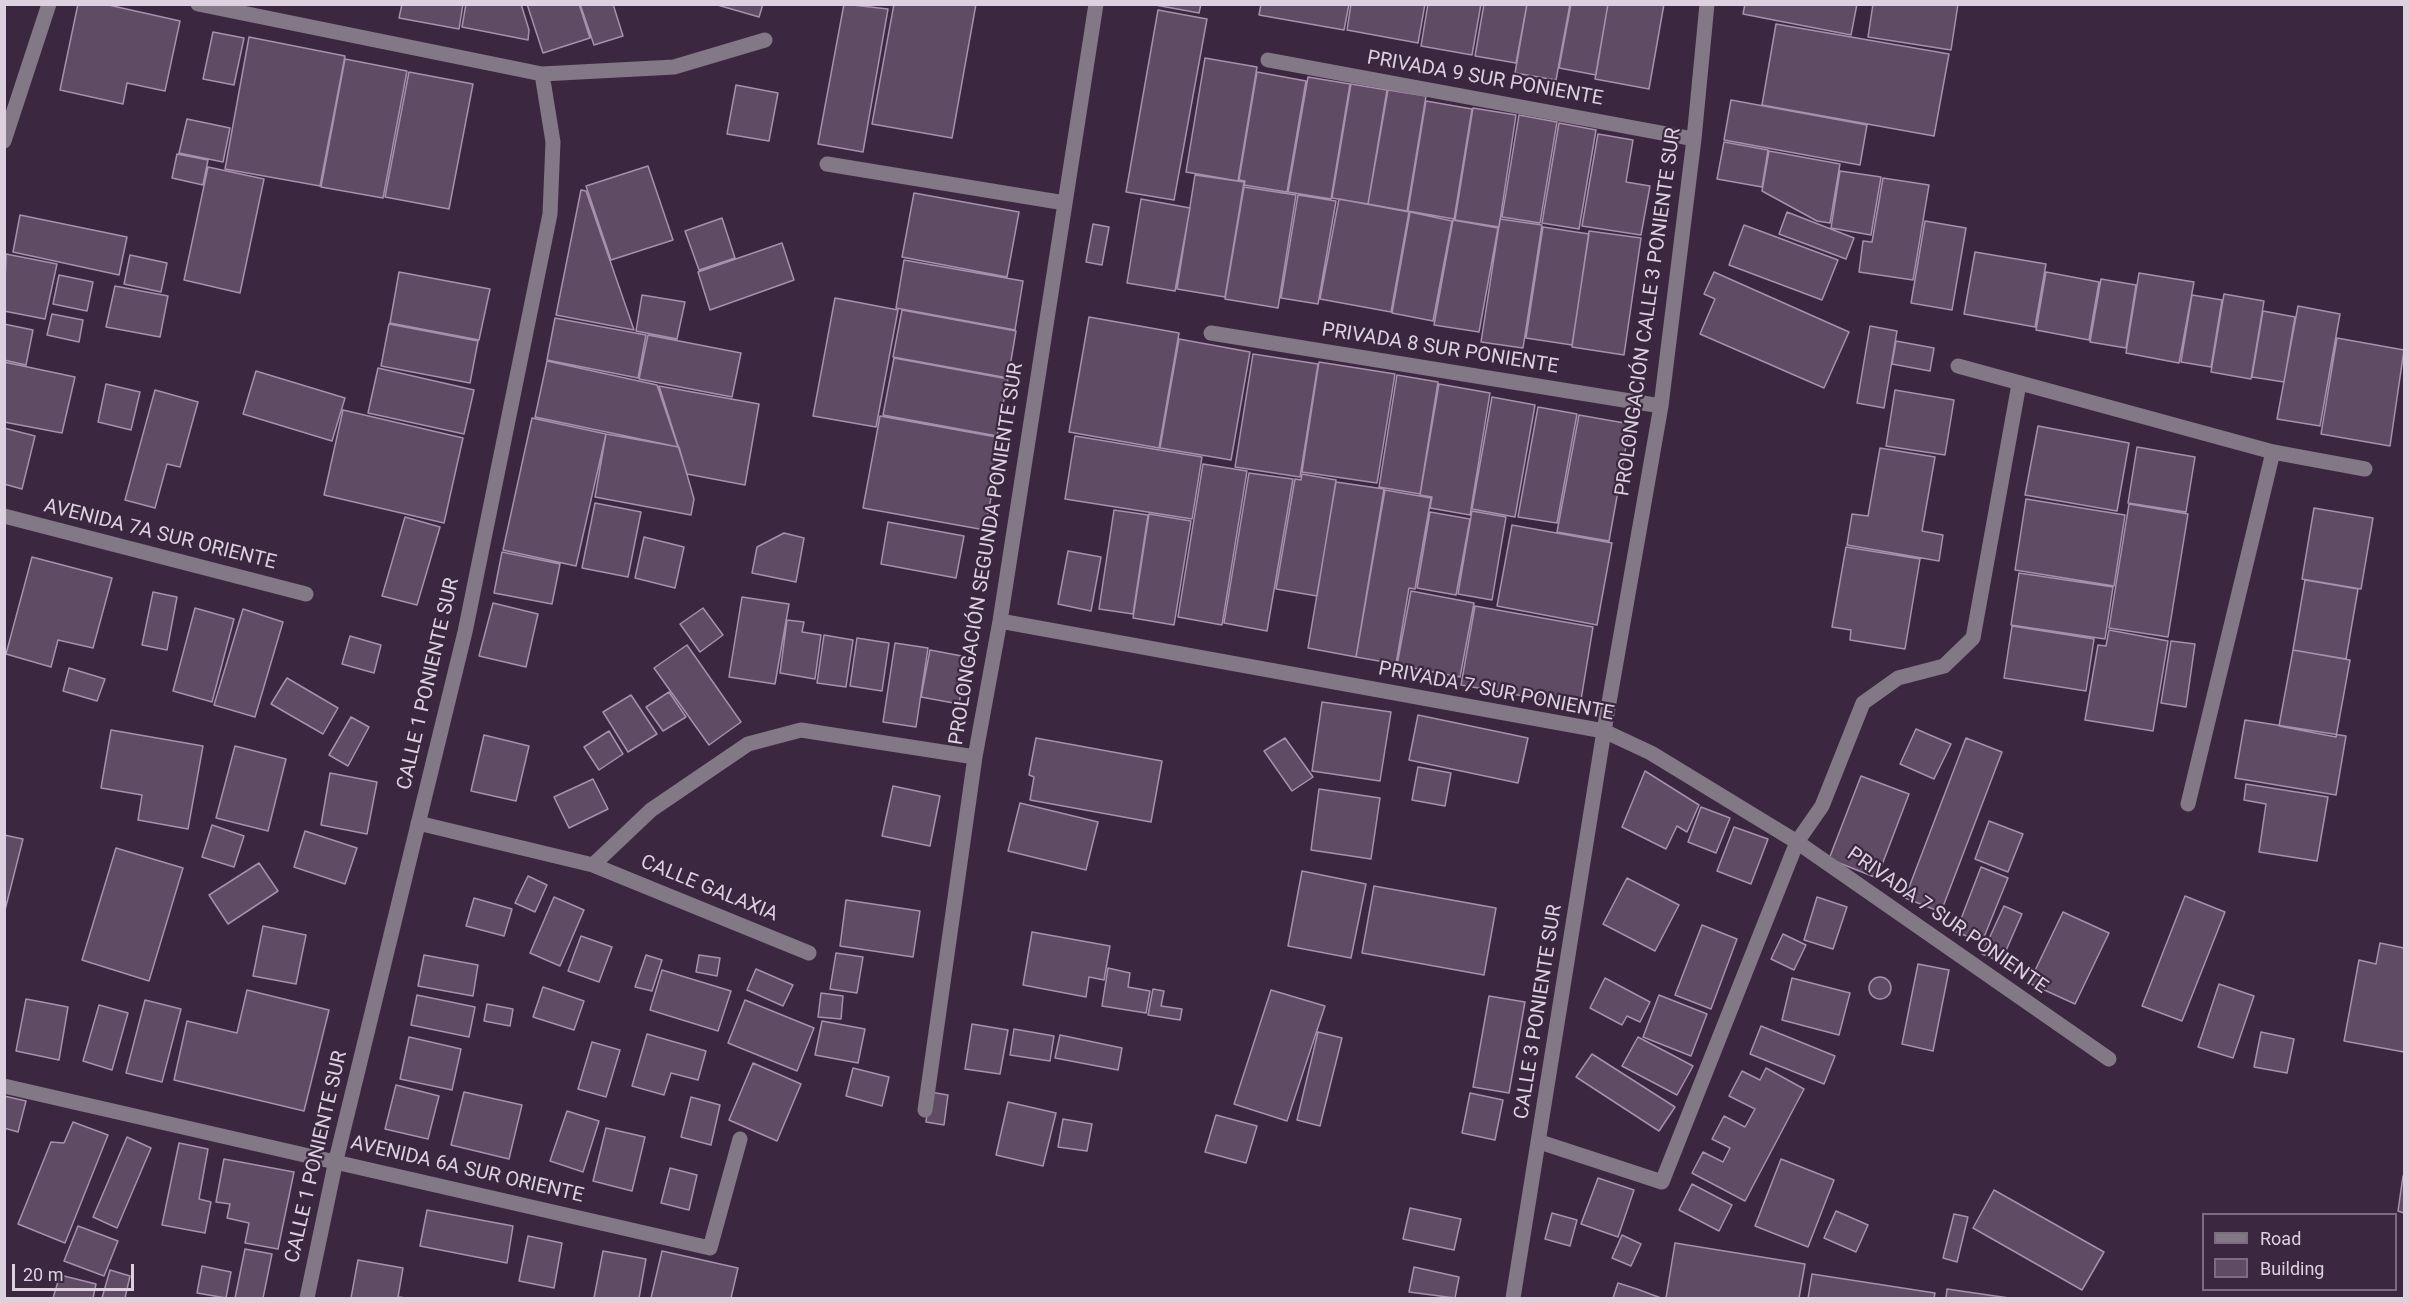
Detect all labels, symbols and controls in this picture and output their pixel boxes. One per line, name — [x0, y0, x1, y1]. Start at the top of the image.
street label: PRIVADA 9 SUR PONIENTE — [1365, 46, 1605, 112]
street label: PROLONGACIÓN CALLE 3 PONIENTE SUR — [1611, 126, 1687, 498]
street label: PRIVADA 8 SUR PONIENTE — [1320, 318, 1560, 380]
street label: PROLONGACIÓN SEGUNDA PONIENTE SUR — [945, 361, 1029, 747]
street label: AVENIDA 7A SUR ORIENTE — [41, 495, 279, 575]
street label: CALLE 1 PONIENTE SUR — [393, 576, 465, 792]
street label: PRIVADA 7 SUR PONIENTE — [1376, 657, 1616, 727]
street label: PRIVADA 7 SUR PONIENTE — [1842, 843, 2052, 999]
street label: CALLE GALAXIA — [637, 851, 781, 927]
street label: CALLE 3 PONIENTE SUR — [1510, 903, 1568, 1121]
street label: CALLE 1 PONIENTE SUR — [281, 1049, 353, 1265]
street label: AVENIDA 6A SUR ORIENTE — [348, 1131, 586, 1209]
legend — [2202, 1213, 2397, 1291]
text: Road — [2260, 1228, 2301, 1249]
scale bar — [15, 1252, 136, 1290]
text: Building — [2260, 1258, 2324, 1279]
text: 20 m — [23, 1264, 63, 1285]

